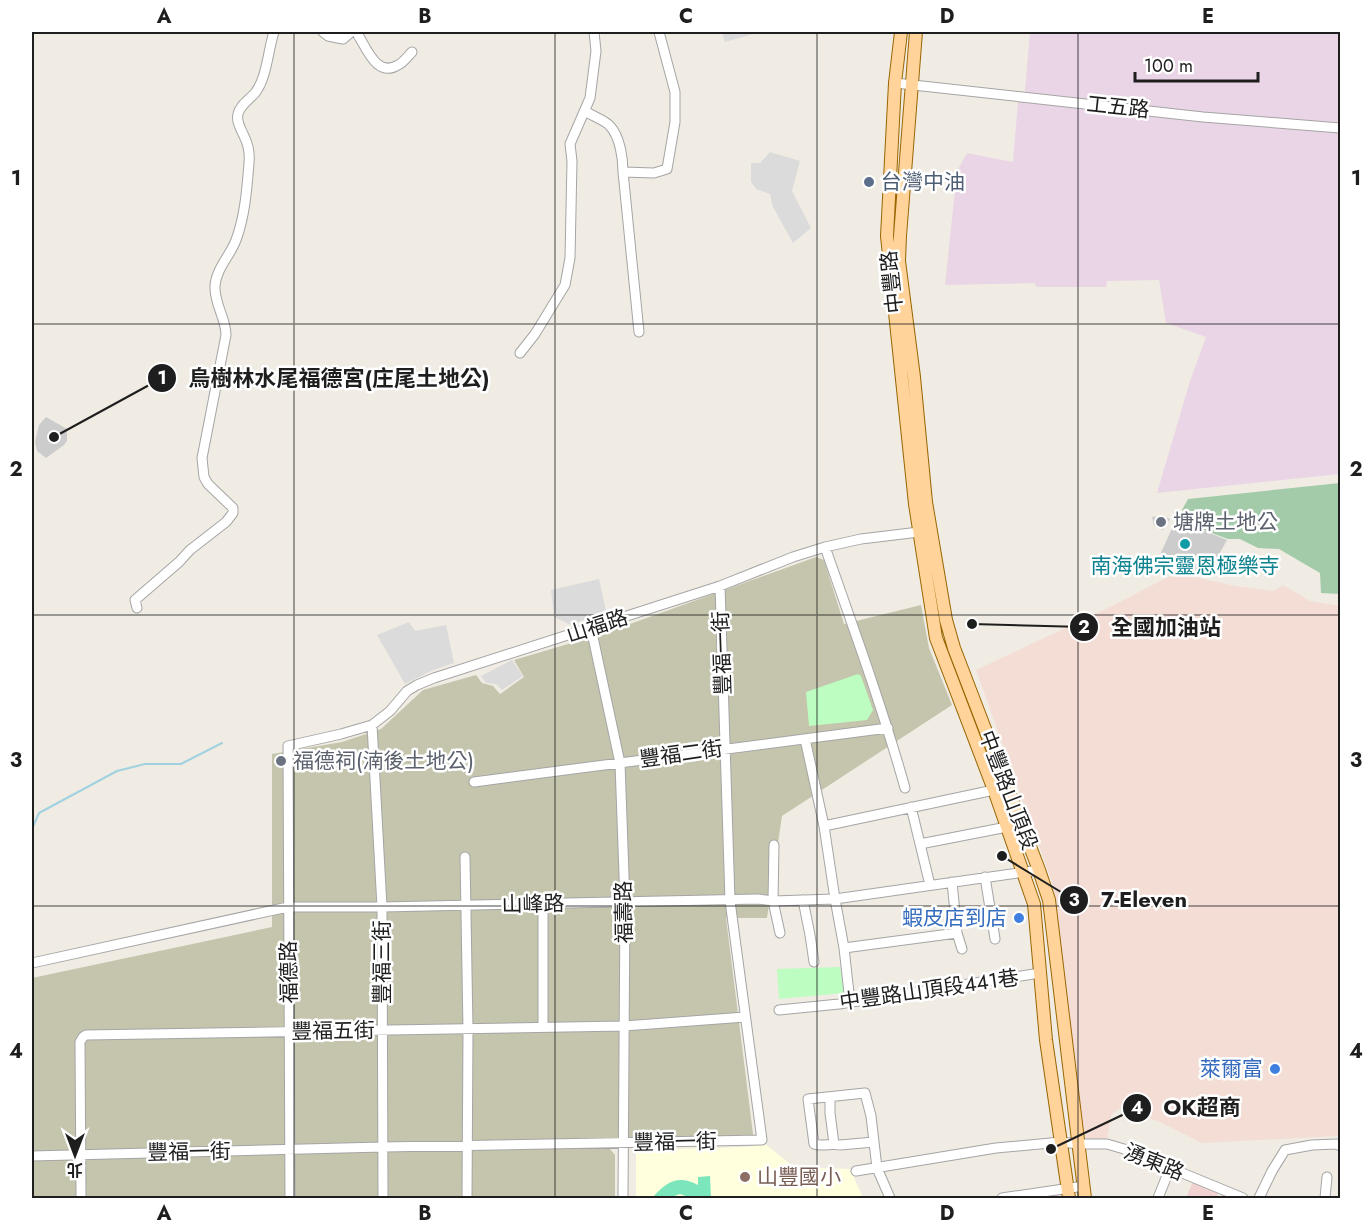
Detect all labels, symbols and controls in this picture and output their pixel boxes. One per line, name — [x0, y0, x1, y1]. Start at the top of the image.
text: A — [156, 2, 172, 31]
text: B — [418, 2, 432, 31]
text: C — [679, 2, 693, 31]
text: D — [940, 2, 954, 31]
text: E — [1202, 2, 1214, 31]
scale bar — [1135, 45, 1258, 83]
text: 100 m — [1144, 53, 1193, 79]
street label: 工五路 — [1085, 89, 1151, 125]
text: 1 — [11, 164, 21, 193]
text: 1 — [1351, 164, 1361, 193]
place label: 台灣中油 — [881, 167, 965, 197]
marker: 台灣中油 — [862, 175, 876, 189]
street label: 中豐路 — [874, 249, 910, 315]
callout: 烏樹林水尾福德宮(庄尾土地公) — [147, 358, 502, 398]
text: 烏樹林水尾福德宮(庄尾土地公) — [188, 362, 490, 394]
text: 1 — [157, 365, 167, 391]
text: 2 — [9, 455, 23, 484]
text: 2 — [1349, 455, 1363, 484]
place label: 塘牌土地公 — [1173, 507, 1278, 537]
marker: 塘牌土地公 — [1154, 515, 1168, 529]
marker: 南海佛宗靈恩極樂寺 — [1178, 537, 1192, 551]
place label: 南海佛宗靈恩極樂寺 — [1091, 551, 1280, 581]
street label: 山福路 — [562, 602, 632, 650]
callout: 全國加油站 — [1069, 607, 1233, 647]
street label: 豐福一街 — [706, 611, 738, 695]
text: 全國加油站 — [1111, 611, 1221, 643]
text: 2 — [1078, 614, 1090, 640]
street label: 中豐路山頂段 — [971, 726, 1045, 854]
street label: 豐福二街 — [637, 733, 725, 775]
text: 3 — [10, 746, 22, 775]
place label: 福德祠(湳後土地公) — [293, 746, 474, 776]
text: 3 — [1350, 746, 1362, 775]
marker: 福德祠(湳後土地公) — [274, 754, 288, 768]
street label: 福壽路 — [608, 880, 640, 944]
callout: 7-Eleven — [1059, 880, 1199, 920]
text: 7-Eleven — [1101, 883, 1187, 915]
text: 3 — [1068, 887, 1080, 913]
street label: 山峰路 — [501, 888, 565, 920]
place label: 蝦皮店到店 — [902, 903, 1007, 933]
marker: 蝦皮店到店 — [1012, 911, 1026, 925]
street label: 豐福三街 — [367, 920, 397, 1004]
street label: 福德路 — [273, 940, 305, 1004]
street label: 中豐路山頂段441巷 — [837, 963, 1021, 1017]
street label: 豐福五街 — [291, 1015, 375, 1047]
text: 4 — [9, 1037, 23, 1066]
text: 4 — [1349, 1037, 1363, 1066]
place label: 萊爾富 — [1200, 1054, 1263, 1084]
marker: 萊爾富 — [1268, 1062, 1282, 1076]
callout: OK超商 — [1122, 1088, 1253, 1128]
text: OK超商 — [1163, 1091, 1241, 1123]
text: 4 — [1131, 1095, 1143, 1121]
north arrow — [45, 1125, 105, 1185]
street label: 豐福一街 — [633, 1126, 717, 1158]
street label: 豐福一街 — [147, 1136, 231, 1168]
street label: 湧東路 — [1119, 1136, 1189, 1188]
text: 北 — [67, 1158, 83, 1181]
place label: 山豐國小 — [757, 1162, 841, 1192]
marker: 山豐國小 — [738, 1170, 752, 1184]
text: A — [156, 1199, 172, 1228]
text: B — [418, 1199, 432, 1228]
text: C — [679, 1199, 693, 1228]
text: D — [940, 1199, 954, 1228]
text: E — [1202, 1199, 1214, 1228]

